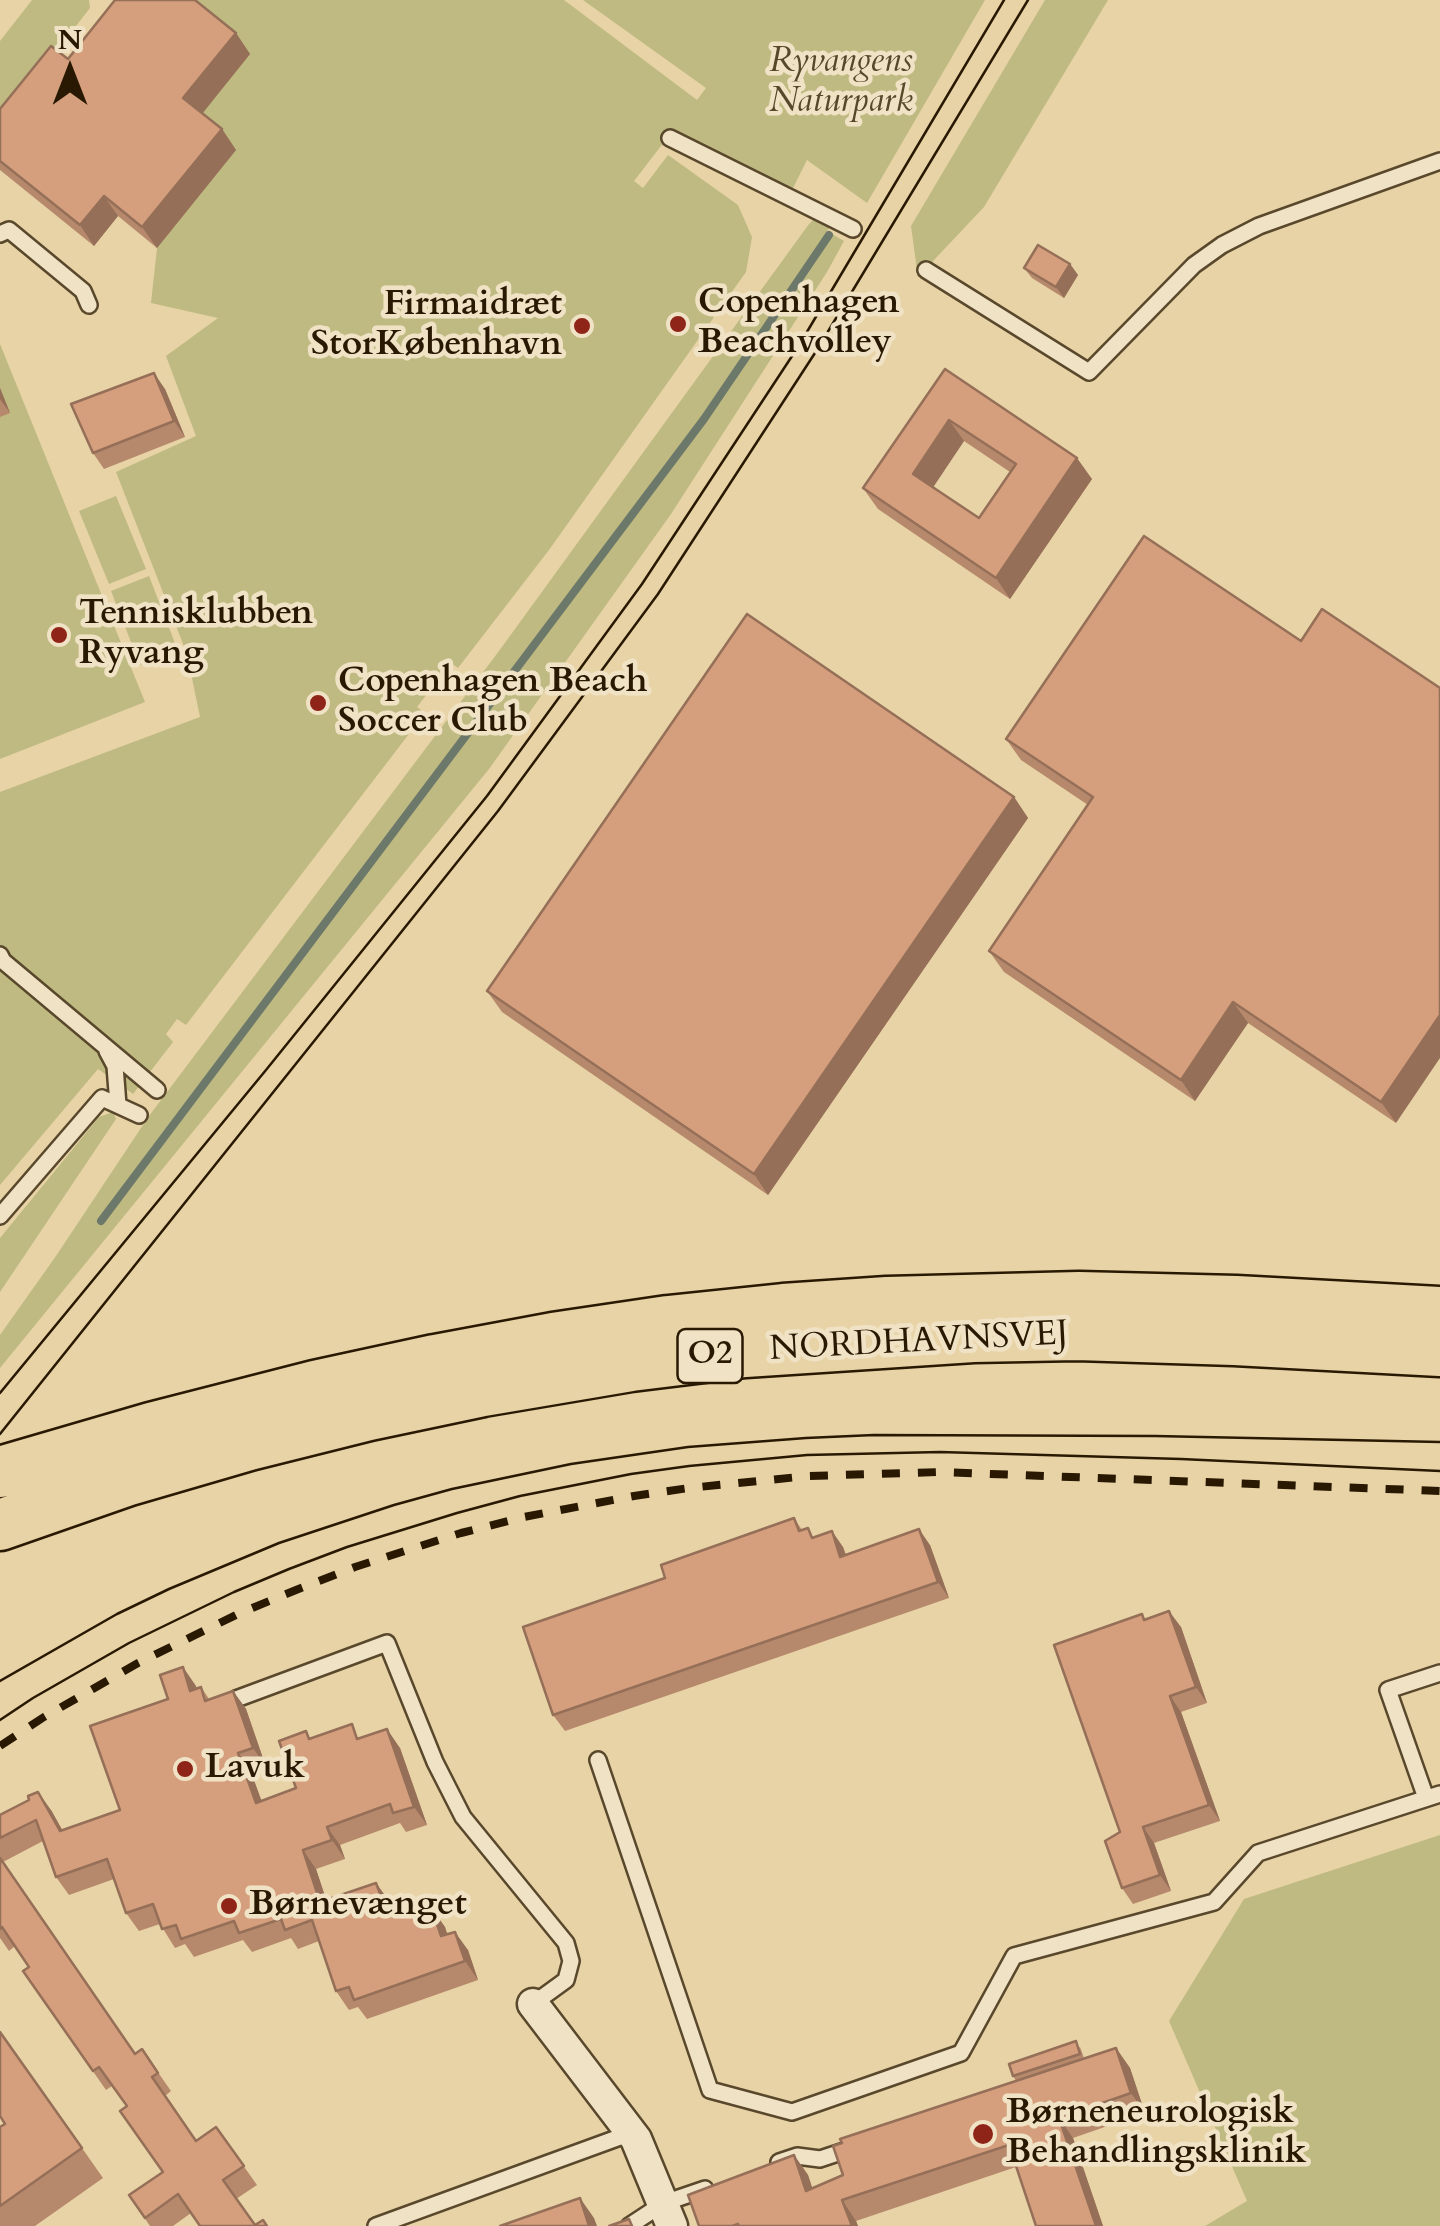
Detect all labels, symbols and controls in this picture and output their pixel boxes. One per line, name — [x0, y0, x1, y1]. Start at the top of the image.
north arrow — [20, 20, 120, 120]
text: N — [58, 21, 82, 59]
park label: Ryvangens Naturpark — [769, 42, 913, 124]
place label: Copenhagen Beachvolley — [698, 283, 900, 365]
place label: Firmaidræt StorKøbenhavn — [311, 285, 562, 367]
marker: Copenhagen Beachvolley — [667, 313, 689, 335]
marker: Firmaidræt StorKøbenhavn — [571, 315, 593, 337]
place label: Tennisklubben Ryvang — [79, 594, 313, 676]
marker: Tennisklubben Ryvang — [48, 624, 70, 646]
place label: Copenhagen Beach Soccer Club — [338, 662, 648, 744]
marker: Copenhagen Beach Soccer Club — [307, 692, 329, 714]
street label: NORDHAVNSVEJ — [768, 1314, 1070, 1372]
road number: O2 — [678, 1329, 742, 1383]
place label: Lavuk — [205, 1748, 305, 1790]
marker: Lavuk — [174, 1758, 196, 1780]
place label: Børnevænget — [249, 1885, 467, 1927]
marker: Børnevænget — [218, 1895, 240, 1917]
place label: Børneneurologisk Behandlingsklinik — [1006, 2093, 1307, 2175]
marker: Børneneurologisk Behandlingsklinik — [970, 2121, 996, 2147]

